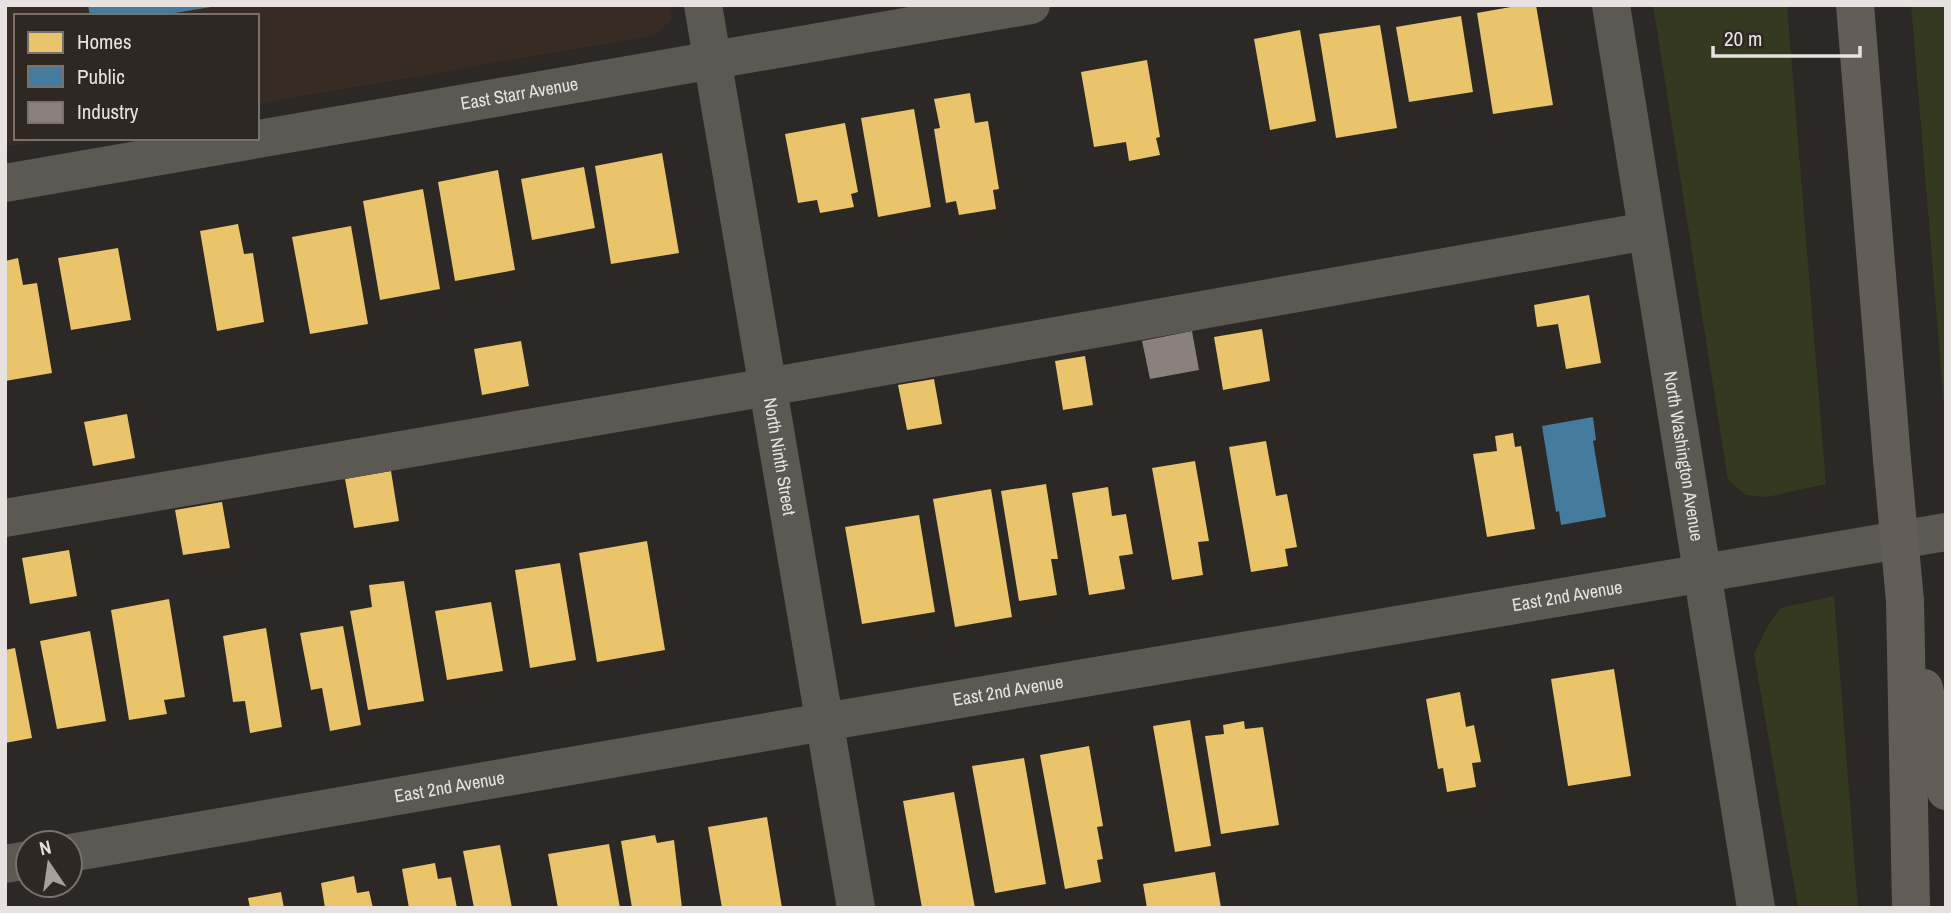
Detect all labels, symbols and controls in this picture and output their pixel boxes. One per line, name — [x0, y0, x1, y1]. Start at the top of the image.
legend — [14, 14, 259, 140]
scale bar — [1713, 14, 1860, 58]
text: 20 m — [1724, 24, 1762, 53]
text: Homes — [77, 27, 132, 56]
text: Public — [77, 62, 125, 91]
street label: East Starr Avenue — [459, 71, 580, 116]
text: Industry — [77, 97, 139, 126]
street label: North Washington Avenue — [1658, 369, 1710, 543]
street label: North Ninth Street — [758, 396, 802, 517]
street label: East 2nd Avenue — [1510, 574, 1624, 617]
street label: East 2nd Avenue — [951, 669, 1065, 712]
street label: East 2nd Avenue — [392, 765, 506, 808]
north arrow — [14, 829, 84, 899]
text: N — [37, 834, 54, 861]

